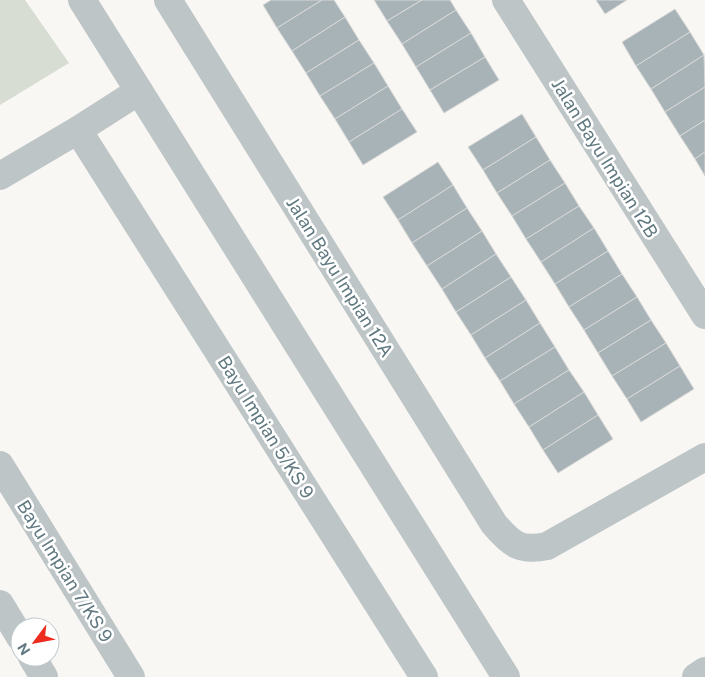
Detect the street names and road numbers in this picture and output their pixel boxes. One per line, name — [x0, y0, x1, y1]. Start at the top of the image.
street label: Jalan Bayu Impian 12B — [547, 74, 663, 242]
street label: Jalan Bayu Impian 12A — [282, 193, 398, 361]
street label: Bayu Impian 5/KS 9 — [214, 352, 318, 502]
street label: Bayu Impian 7/KS 9 — [13, 496, 117, 646]

